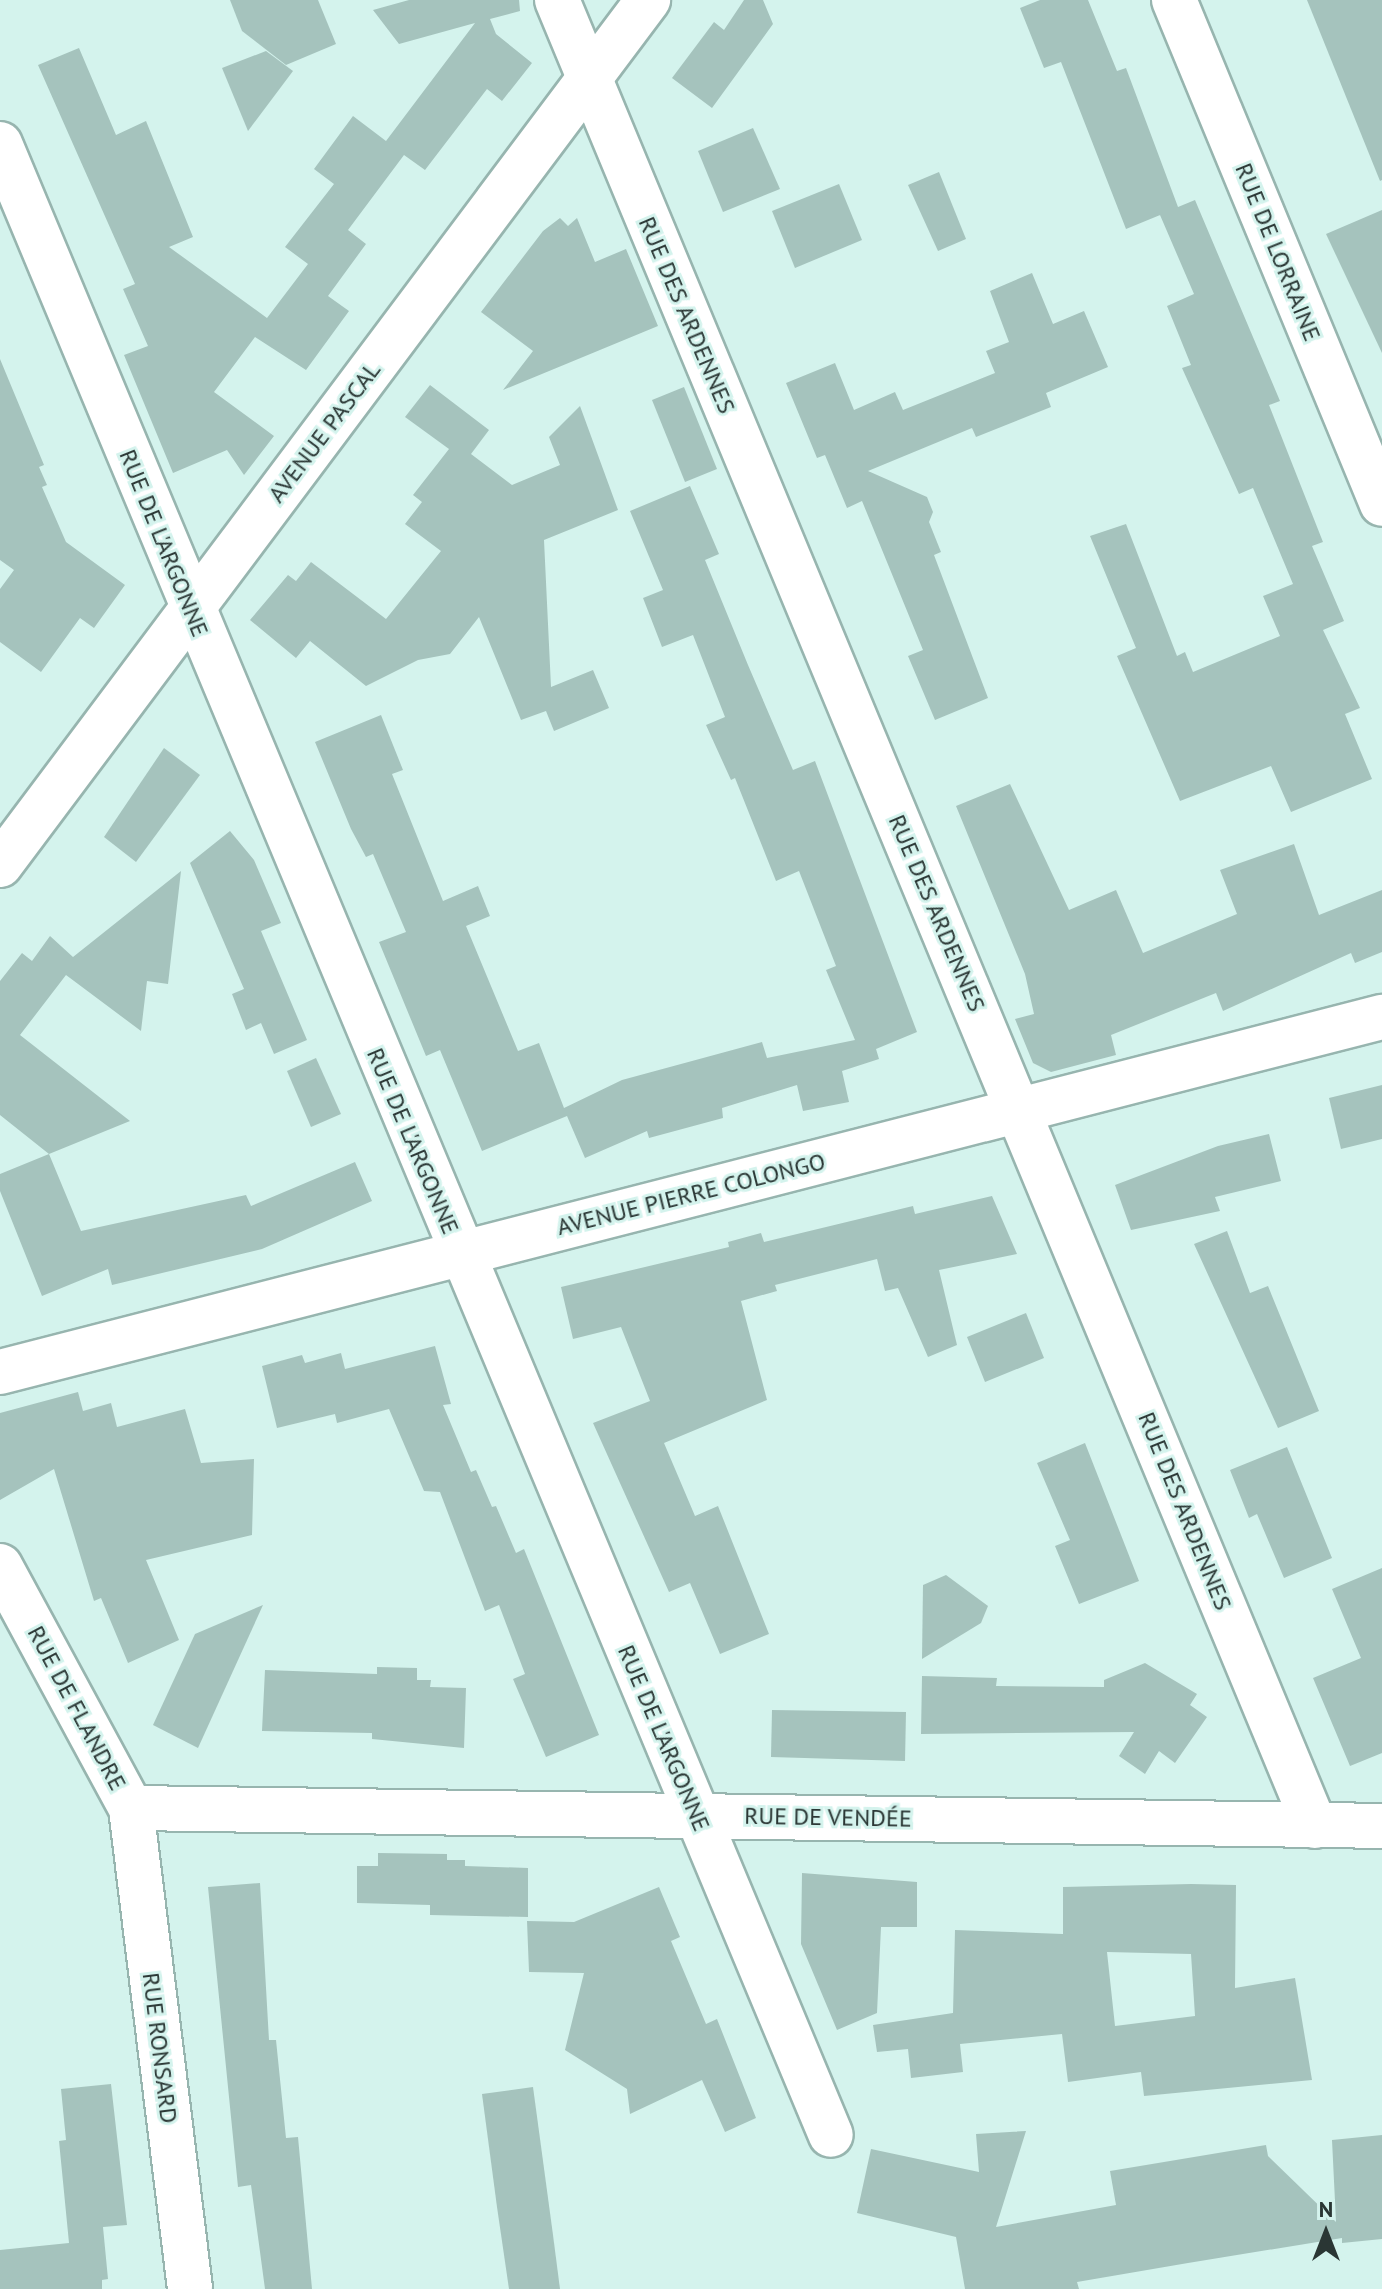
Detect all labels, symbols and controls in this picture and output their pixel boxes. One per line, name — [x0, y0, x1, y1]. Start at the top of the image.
street label: RUE DE LORRAINE — [1229, 159, 1327, 345]
street label: RUE DES ARDENNES — [632, 212, 742, 418]
street label: AVENUE PASCAL — [262, 356, 386, 508]
street label: RUE DE L'ARGONNE — [113, 445, 215, 641]
street label: RUE DES ARDENNES — [882, 810, 992, 1016]
street label: RUE DE L'ARGONNE — [361, 1044, 465, 1238]
street label: AVENUE PIERRE COLONGO — [554, 1147, 828, 1241]
street label: RUE DES ARDENNES — [1132, 1407, 1238, 1615]
street label: RUE DE FLANDRE — [22, 1621, 132, 1795]
street label: RUE DE L'ARGONNE — [612, 1641, 716, 1835]
street label: RUE DE VENDÉE — [744, 1801, 912, 1833]
street label: RUE RONSARD — [136, 1971, 184, 2125]
north arrow — [1286, 2193, 1366, 2273]
text: N — [1319, 2195, 1333, 2223]

